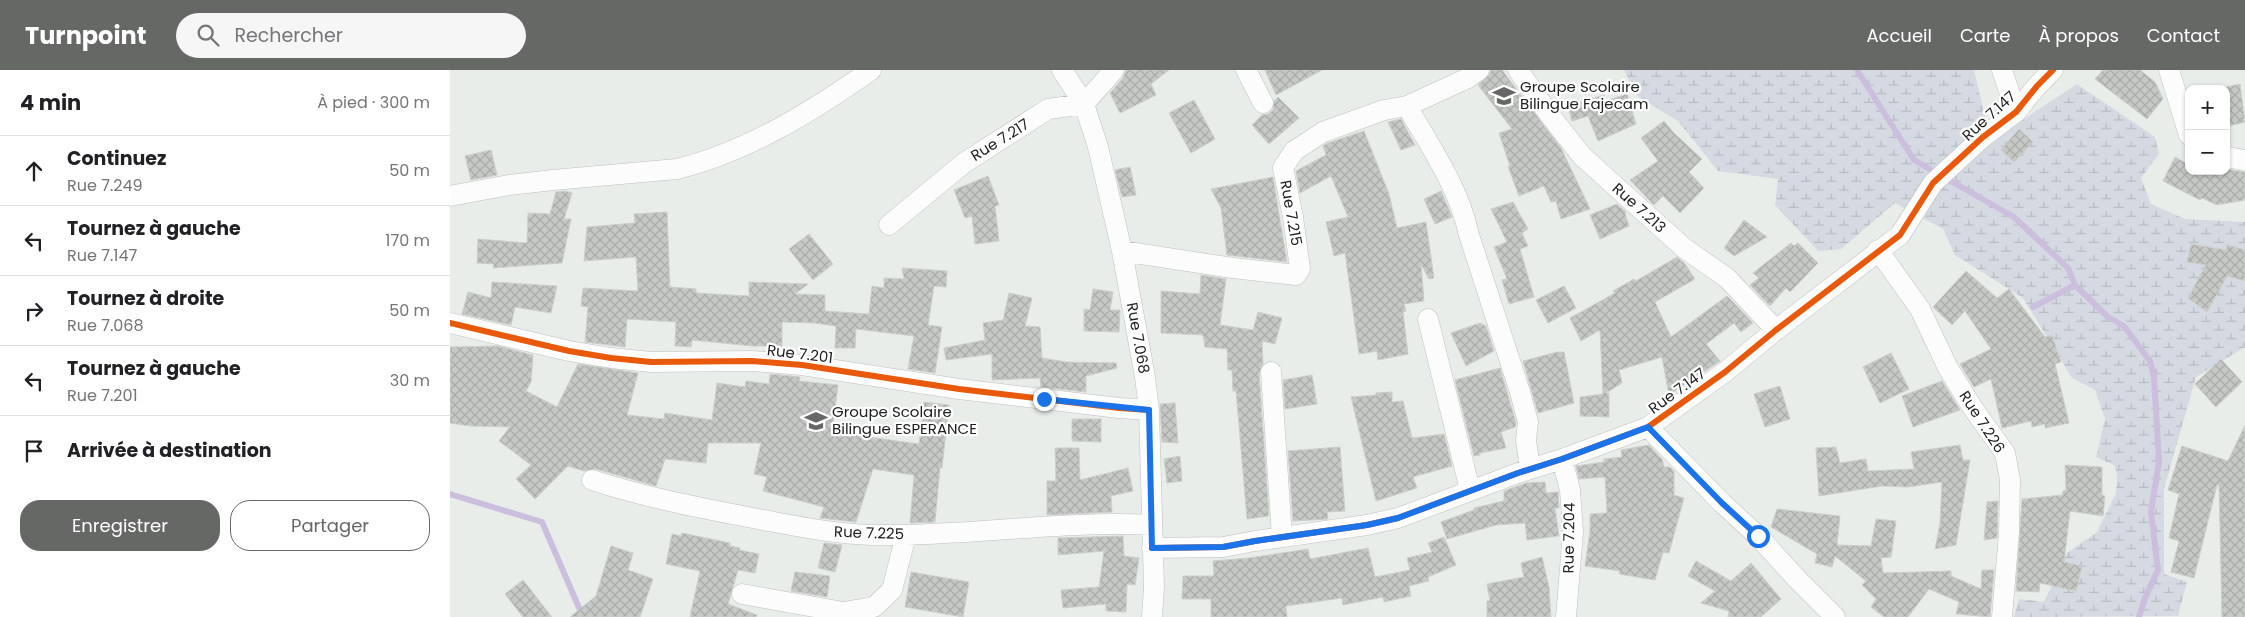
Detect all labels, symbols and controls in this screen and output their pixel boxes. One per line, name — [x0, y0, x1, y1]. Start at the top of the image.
search box — [176, 13, 526, 58]
text: Turnpoint — [25, 19, 146, 52]
icon: search — [194, 21, 222, 49]
text: Rechercher — [234, 22, 343, 49]
text: Accueil — [1866, 23, 1932, 48]
text: Carte — [1960, 23, 2010, 48]
text: À propos — [2038, 23, 2119, 48]
text: Contact — [2147, 23, 2220, 48]
place label: Groupe Scolaire Bilingue Fajecam — [1520, 76, 1648, 114]
school or university icon: Groupe Scolaire Bilingue Fajecam — [1491, 83, 1517, 109]
map controls — [2185, 85, 2230, 175]
button: + — [2185, 85, 2230, 130]
street label: Rue 7.147 — [1957, 86, 2020, 145]
text: 4 min — [20, 88, 81, 117]
text: À pied · 300 m — [317, 91, 430, 114]
street label: Rue 7.217 — [967, 113, 1033, 166]
button: − — [2185, 130, 2230, 175]
text: Continuez — [67, 145, 166, 172]
icon: ahead — [20, 157, 48, 185]
text: 50 m — [389, 159, 430, 182]
text: Rue 7.249 — [67, 174, 143, 197]
street label: Rue 7.215 — [1275, 178, 1308, 247]
street label: Rue 7.213 — [1608, 178, 1671, 237]
text: Tournez à gauche — [67, 215, 241, 242]
icon: left — [20, 227, 48, 255]
text: 170 m — [385, 229, 430, 252]
text: Rue 7.147 — [67, 244, 137, 267]
text: Tournez à droite — [67, 285, 224, 312]
icon: right — [20, 297, 48, 325]
text: 50 m — [389, 299, 430, 322]
street label: Rue 7.068 — [1122, 301, 1155, 375]
text: Rue 7.068 — [67, 314, 144, 337]
street label: Rue 7.201 — [766, 339, 834, 368]
text: Tournez à gauche — [67, 355, 241, 382]
street label: Rue 7.147 — [1644, 363, 1709, 418]
icon: left — [20, 367, 48, 395]
text: 30 m — [390, 369, 430, 392]
text: Rue 7.201 — [67, 384, 138, 407]
street label: Rue 7.226 — [1955, 387, 2010, 457]
route end — [1033, 388, 1056, 411]
place label: Groupe Scolaire Bilingue ESPERANCE — [832, 401, 977, 439]
school or university icon: Groupe Scolaire Bilingue ESPERANCE — [803, 408, 829, 434]
icon: arrive — [20, 437, 48, 465]
text: Arrivée à destination — [67, 437, 272, 464]
button: Enregistrer — [20, 500, 220, 551]
button: Partager — [230, 500, 430, 551]
street label: Rue 7.204 — [1557, 502, 1580, 574]
street label: Rue 7.225 — [834, 521, 904, 544]
route start — [1747, 525, 1770, 548]

